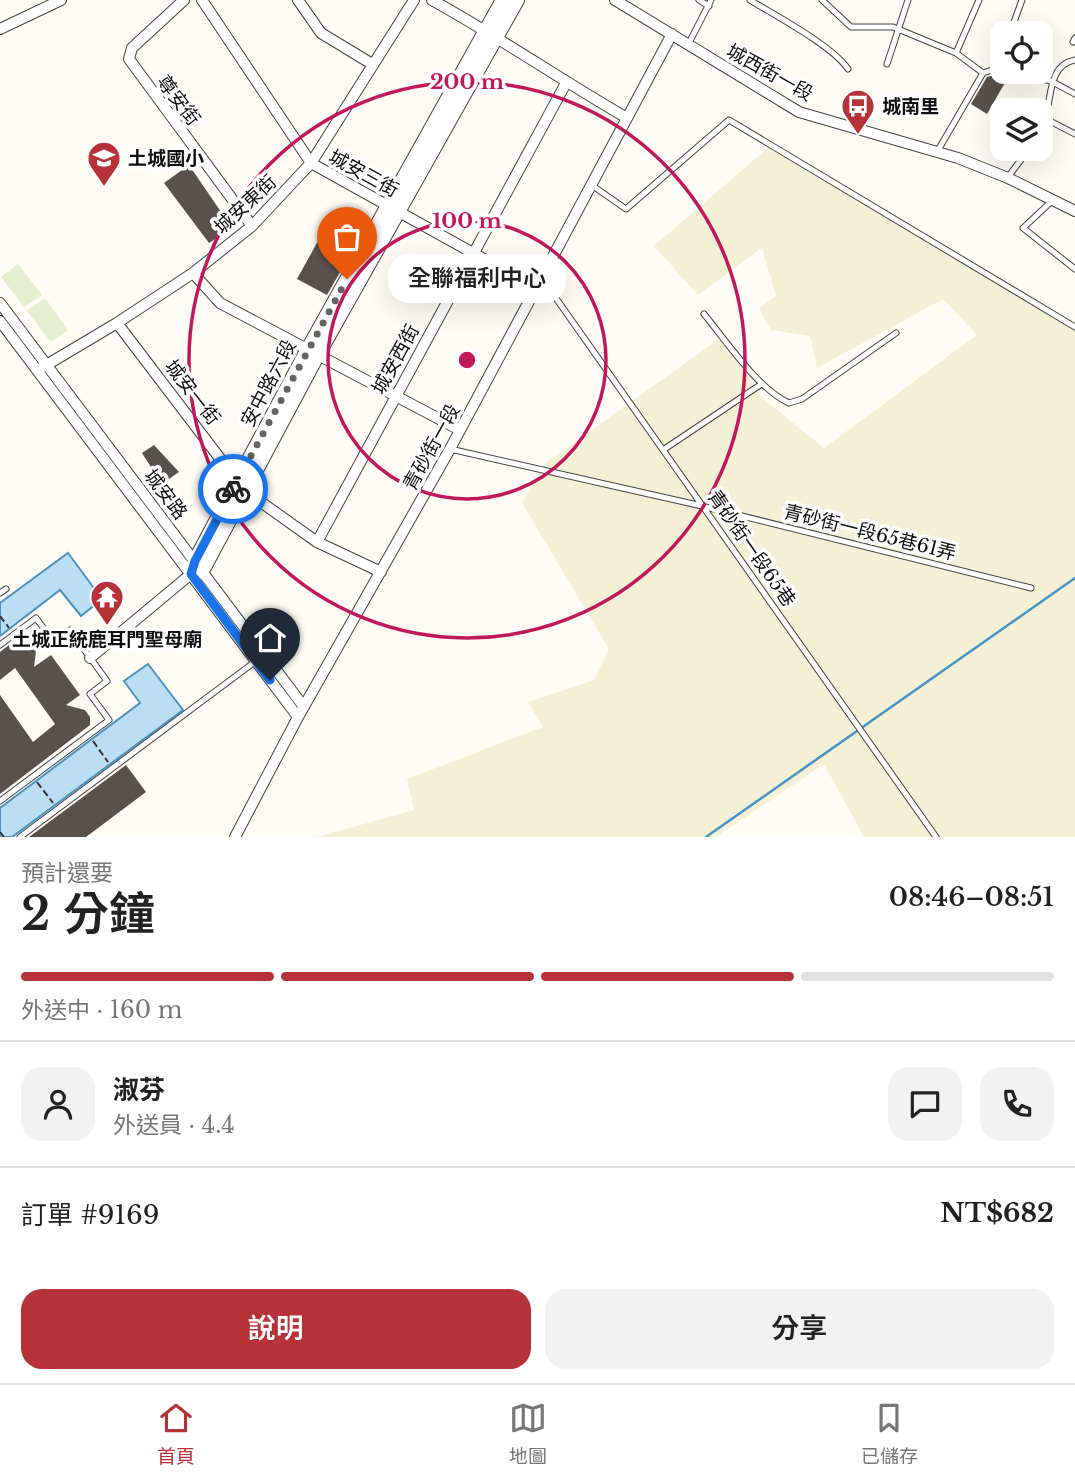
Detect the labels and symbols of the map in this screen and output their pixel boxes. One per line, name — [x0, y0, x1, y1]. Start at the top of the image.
street label: 城西街一段 — [723, 39, 817, 106]
text: 200 m — [430, 69, 504, 95]
street label: 尊安街 — [152, 71, 205, 130]
bus stop icon: 城南里 — [839, 87, 877, 136]
place label: 城南里 — [882, 95, 939, 118]
school or university icon: 土城國小 — [85, 139, 123, 188]
street label: 城安三街 — [325, 145, 403, 202]
place label: 土城國小 — [128, 147, 204, 170]
street label: 城安東街 — [210, 170, 281, 239]
pin — [317, 207, 377, 279]
text: 100 m — [432, 208, 502, 234]
callout: 全聯福利中心 — [389, 254, 568, 304]
street label: 城安西街 — [367, 320, 424, 398]
street label: 安中路六段 — [236, 336, 301, 431]
centre of rings — [455, 348, 479, 372]
street label: 城安一街 — [160, 355, 225, 429]
street label: 青砂街一段 — [398, 400, 465, 494]
courier — [198, 454, 268, 524]
street label: 城安路 — [139, 465, 192, 524]
street label: 青砂街一段65巷 — [703, 486, 800, 611]
street label: 青砂街一段65巷61弄 — [781, 500, 958, 565]
temple icon: 土城正統鹿耳門聖母廟 — [88, 578, 126, 627]
pin — [240, 608, 300, 680]
place label: 土城正統鹿耳門聖母廟 — [12, 628, 202, 651]

